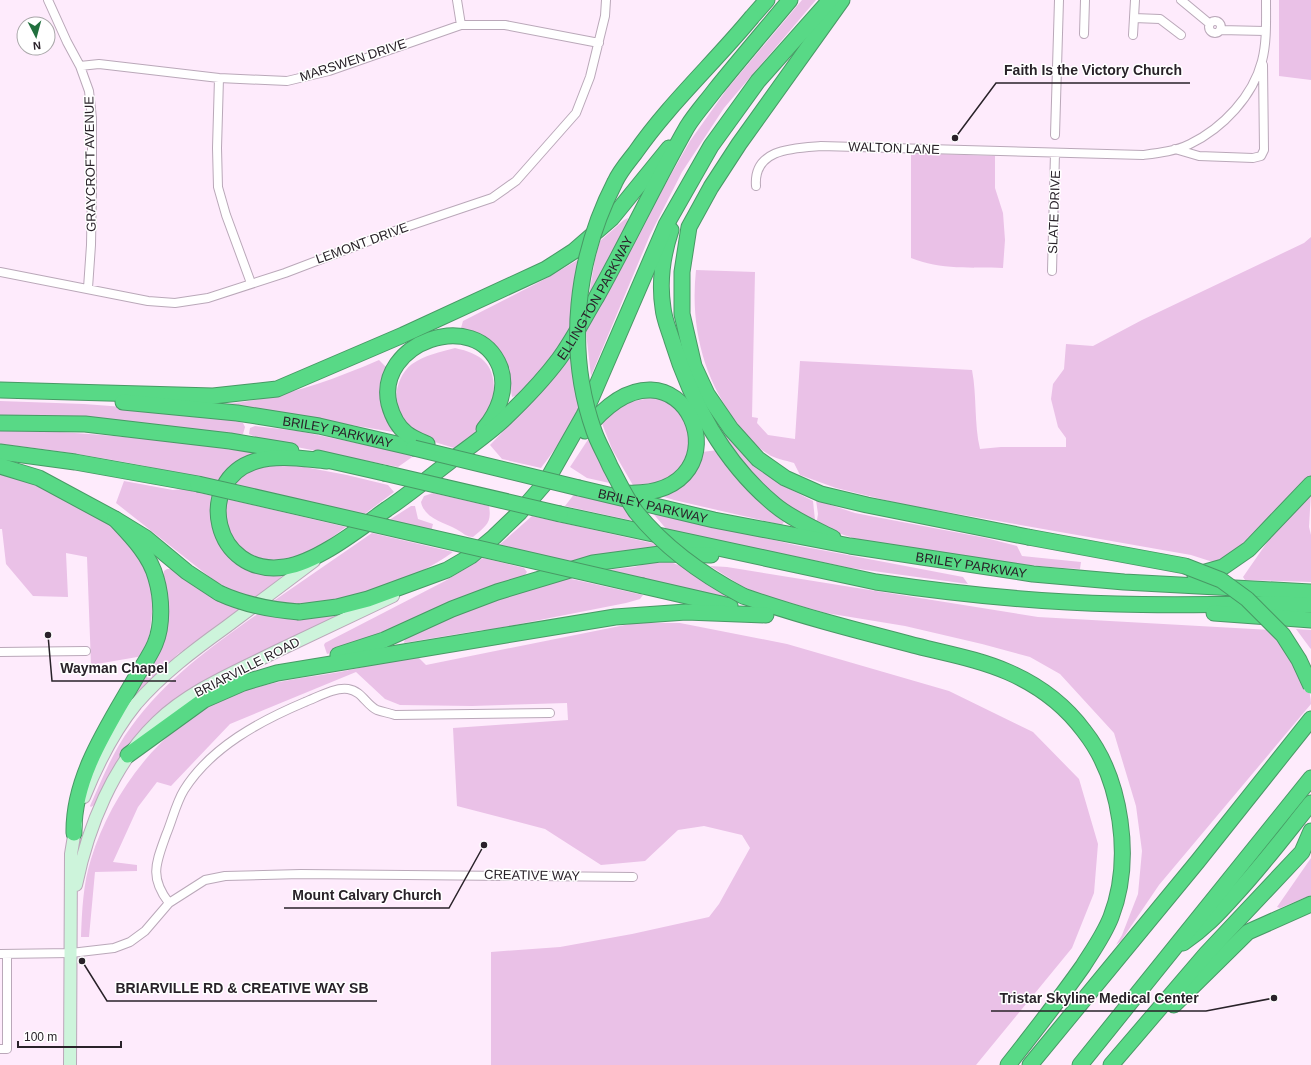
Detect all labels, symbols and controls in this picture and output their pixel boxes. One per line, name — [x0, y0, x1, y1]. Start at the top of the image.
north arrow — [16, 16, 56, 56]
street label: MARSWEN DRIVE — [298, 36, 409, 84]
text: N — [32, 40, 42, 52]
callout: Faith Is the Victory Church — [996, 57, 1190, 83]
text: Faith Is the Victory Church — [1004, 62, 1182, 78]
street label: GRAYCROFT AVENUE — [81, 96, 99, 232]
street label: WALTON LANE — [848, 139, 940, 157]
street label: SLATE DRIVE — [1045, 170, 1063, 254]
street label: LEMONT DRIVE — [314, 219, 411, 267]
street label: ELLINGTON PARKWAY — [554, 233, 636, 362]
street label: BRILEY PARKWAY — [282, 413, 395, 450]
street label: BRILEY PARKWAY — [597, 485, 710, 526]
street label: BRILEY PARKWAY — [915, 549, 1028, 581]
street label: BRIARVILLE ROAD — [192, 634, 302, 700]
callout: Wayman Chapel — [52, 655, 176, 681]
text: Wayman Chapel — [60, 660, 168, 676]
street label: CREATIVE WAY — [484, 867, 580, 883]
callout: Mount Calvary Church — [284, 882, 449, 908]
text: Mount Calvary Church — [292, 887, 442, 903]
callout: BRIARVILLE RD & CREATIVE WAY SB — [107, 975, 377, 1001]
text: BRIARVILLE RD & CREATIVE WAY SB — [115, 980, 369, 996]
callout: Tristar Skyline Medical Center — [991, 985, 1206, 1011]
text: Tristar Skyline Medical Center — [999, 990, 1199, 1006]
scale bar — [18, 1023, 121, 1049]
text: 100 m — [24, 1030, 57, 1044]

